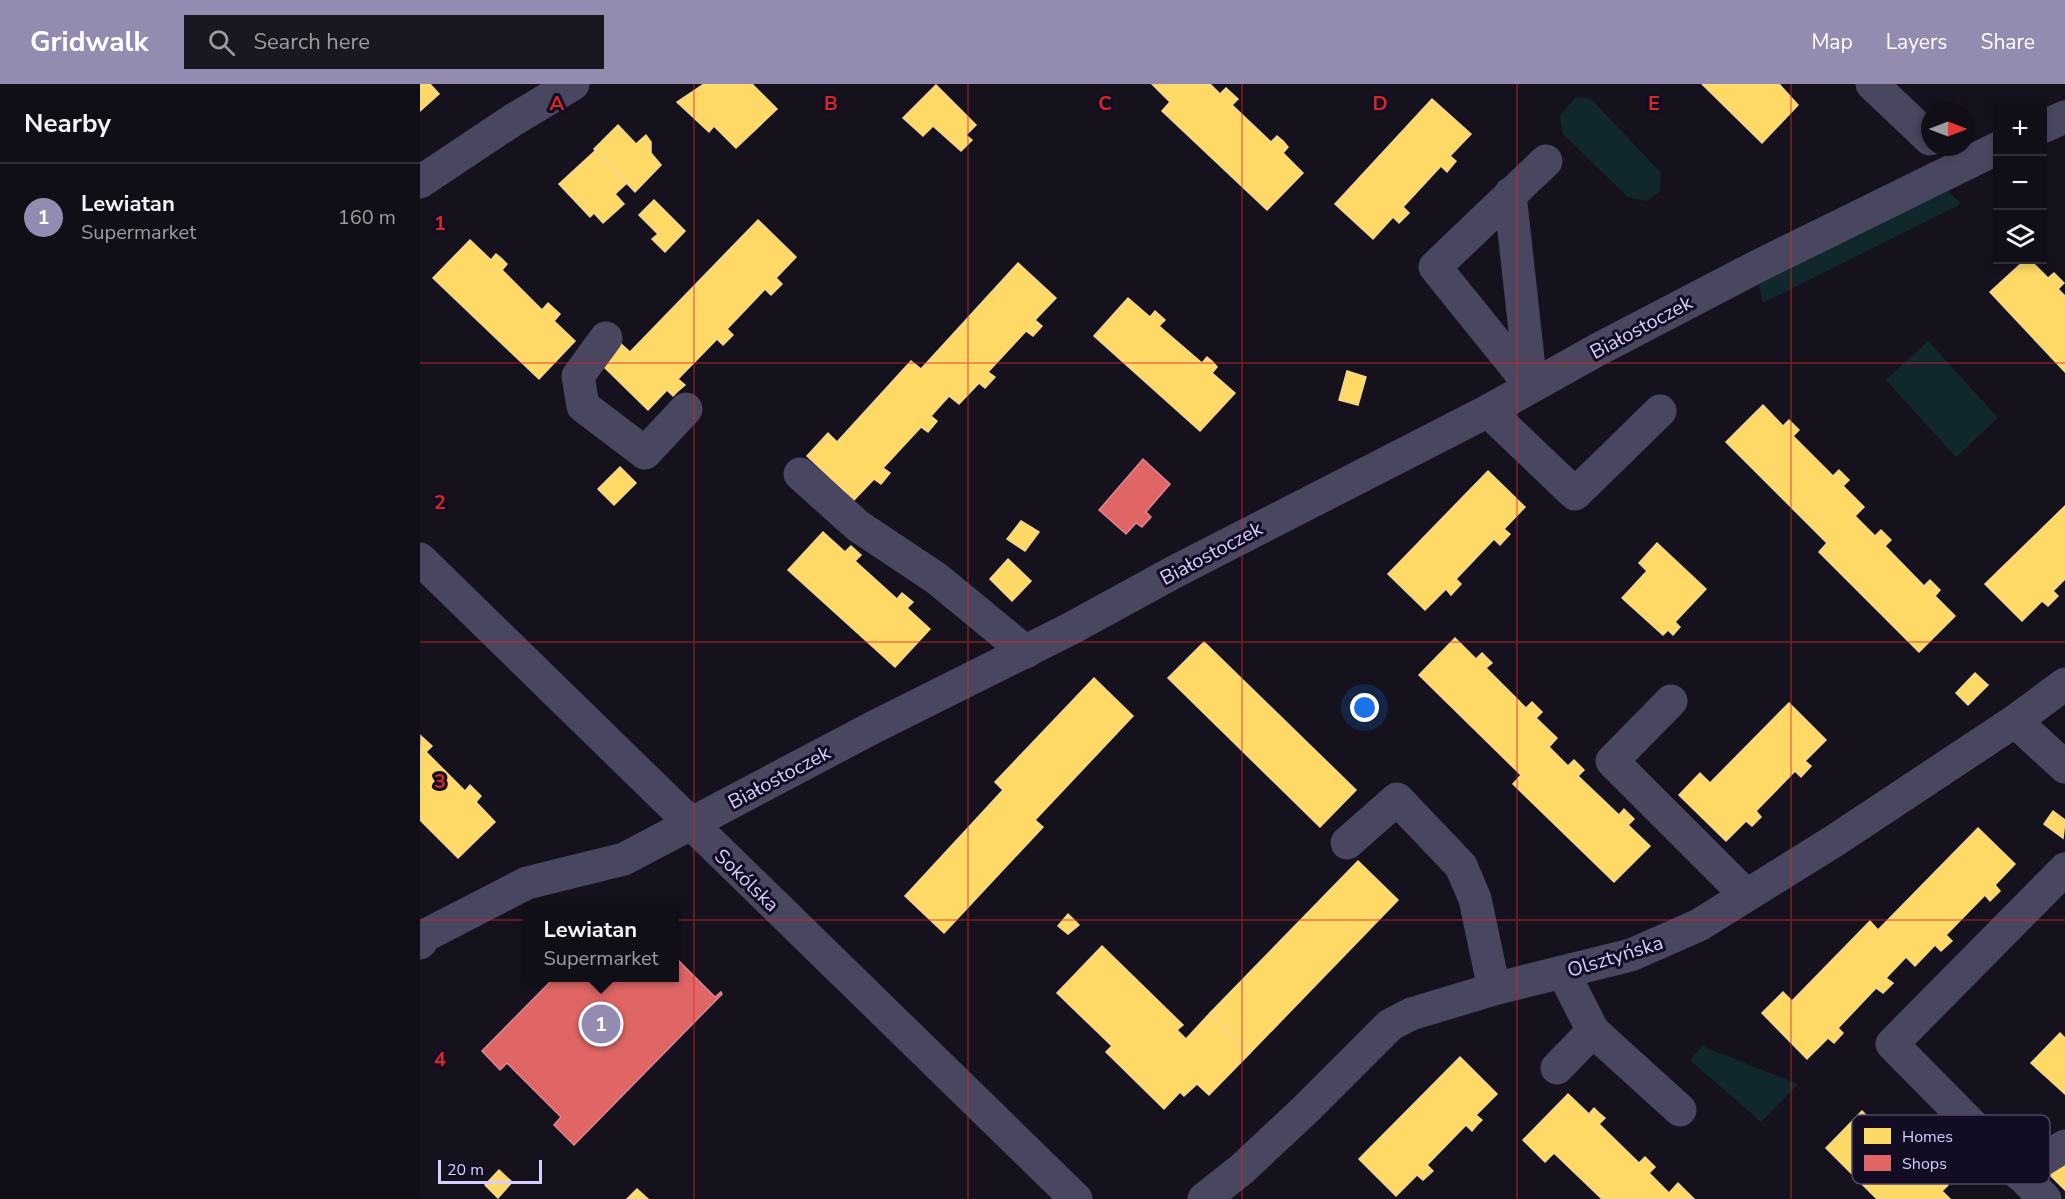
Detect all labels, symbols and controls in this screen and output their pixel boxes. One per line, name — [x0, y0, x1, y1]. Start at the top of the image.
search box — [184, 15, 604, 69]
text: Gridwalk — [30, 23, 148, 61]
icon: search — [205, 26, 238, 59]
text: Search here — [253, 27, 370, 57]
text: Map — [1811, 28, 1853, 56]
text: Layers — [1886, 28, 1947, 56]
text: Share — [1980, 28, 2035, 56]
text: A — [550, 90, 565, 117]
text: B — [824, 90, 838, 117]
text: C — [1098, 90, 1112, 117]
text: D — [1372, 90, 1388, 117]
text: E — [1648, 90, 1660, 117]
north arrow — [1921, 102, 1975, 156]
map controls — [1993, 102, 2047, 264]
button: + — [1993, 102, 2047, 156]
text: Nearby — [24, 106, 111, 141]
button: − — [1993, 156, 2047, 210]
text: Lewiatan — [81, 189, 175, 219]
text: 1 — [38, 204, 50, 231]
text: 160 m — [338, 204, 396, 231]
text: 1 — [434, 210, 446, 237]
button: layers — [1993, 210, 2047, 264]
text: Supermarket — [81, 219, 196, 246]
street label: Białostoczek — [1585, 289, 1698, 366]
text: 2 — [434, 489, 446, 516]
street label: Białostoczek — [1155, 515, 1268, 592]
your location — [1350, 693, 1379, 722]
street label: Białostoczek — [723, 739, 836, 816]
text: 3 — [434, 768, 446, 795]
street label: Sokólska — [708, 843, 785, 918]
popup — [523, 904, 679, 982]
text: Lewiatan — [543, 915, 637, 945]
street label: Olsztyńska — [1564, 929, 1666, 984]
text: Supermarket — [543, 945, 659, 972]
pin: 1 — [582, 1002, 621, 1046]
text: 4 — [434, 1046, 446, 1073]
legend — [1852, 1115, 2050, 1184]
text: Homes — [1902, 1126, 1953, 1148]
text: Shops — [1902, 1153, 1947, 1175]
scale bar — [438, 1157, 542, 1184]
text: 20 m — [447, 1159, 484, 1181]

